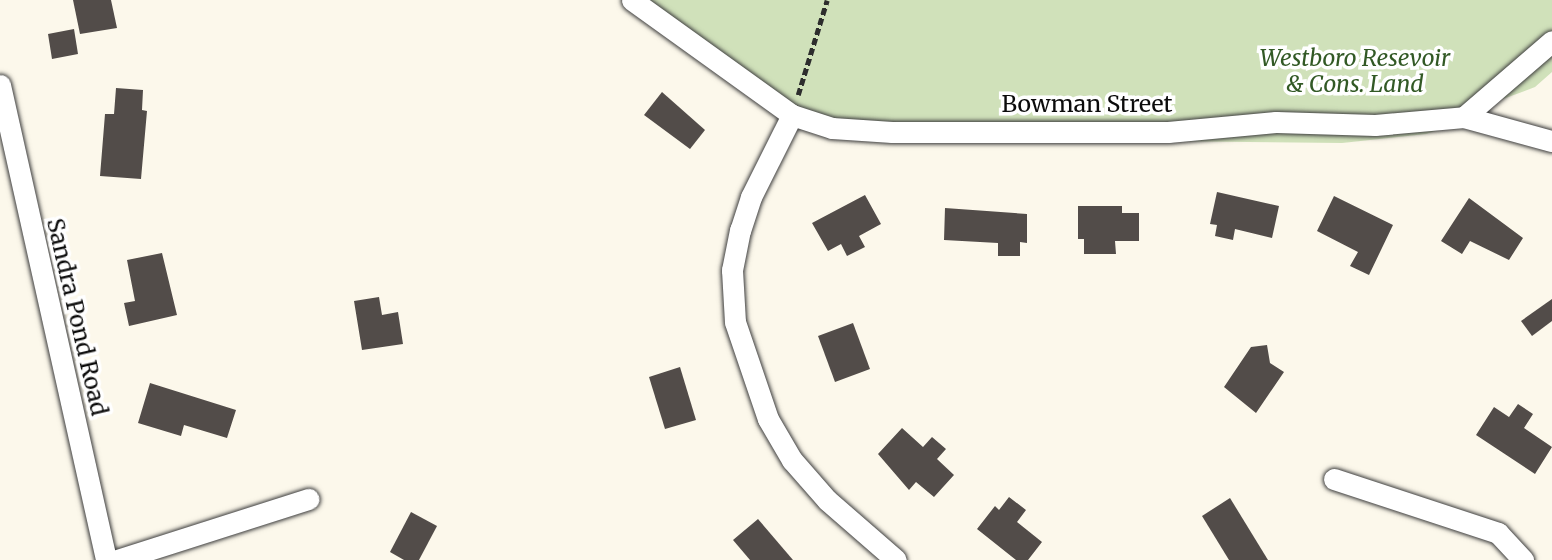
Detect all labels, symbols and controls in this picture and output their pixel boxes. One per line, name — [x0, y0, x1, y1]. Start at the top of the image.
park label: Westboro Resevoir & Cons. Land — [1260, 44, 1450, 98]
street label: Bowman Street — [1002, 90, 1172, 118]
street label: Sandra Pond Road — [41, 216, 113, 418]

